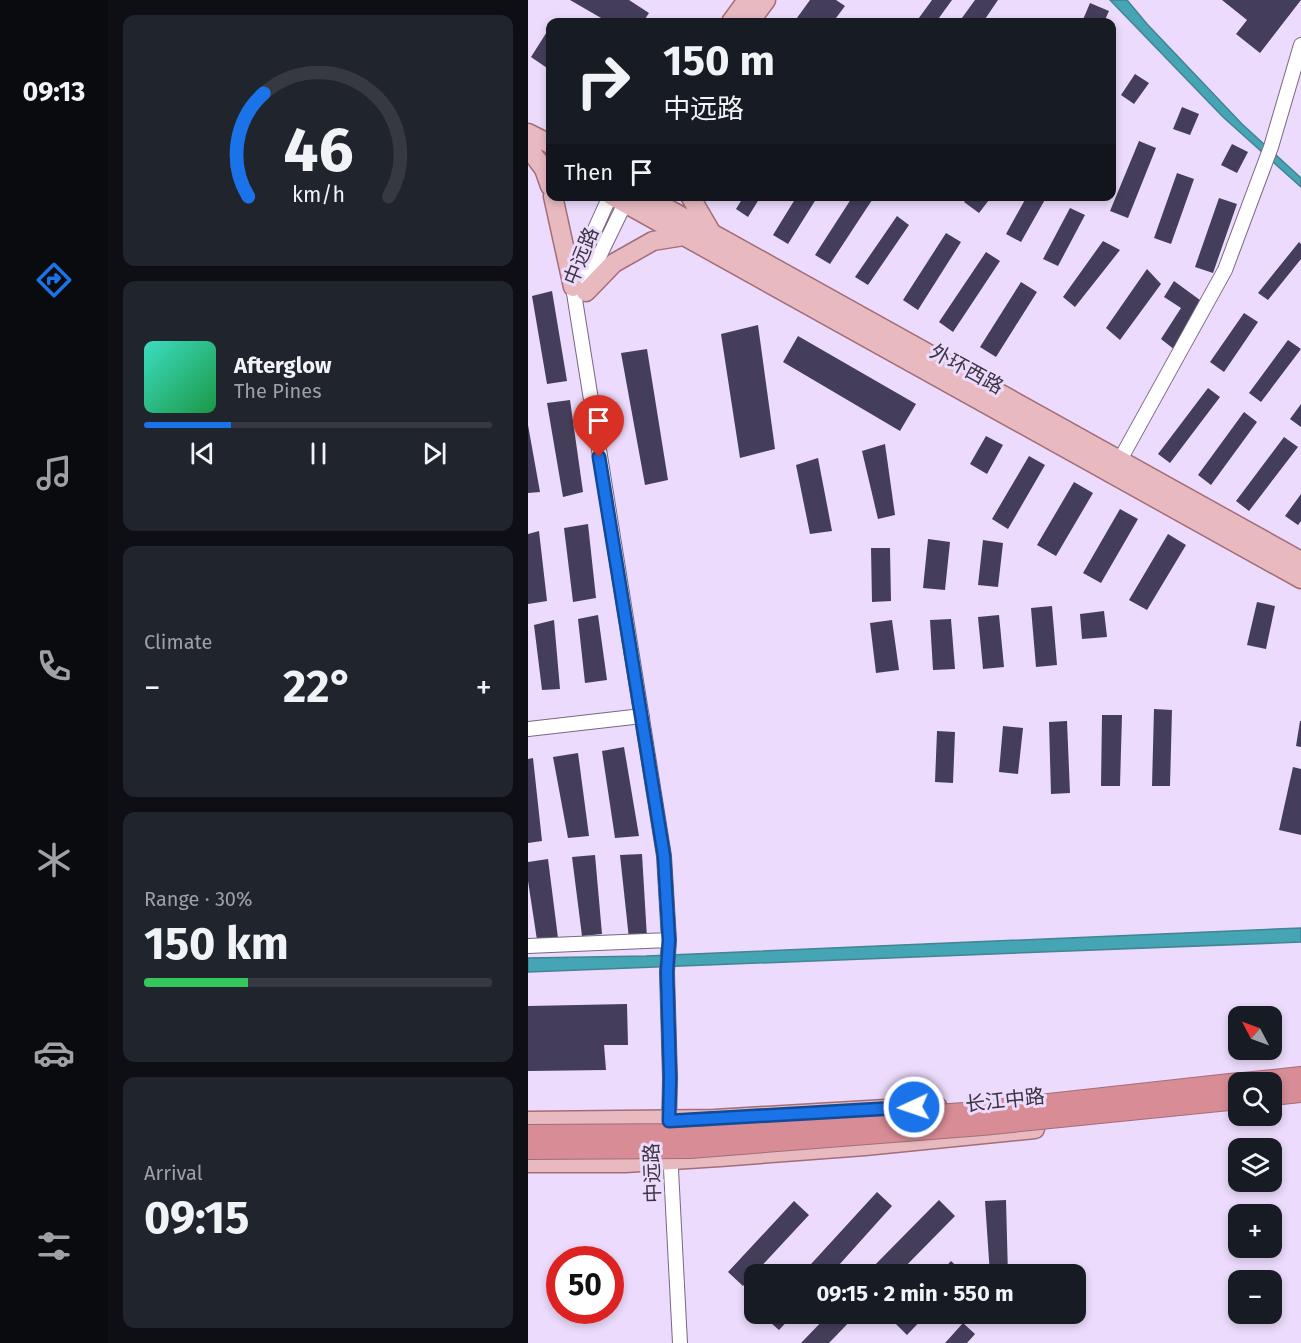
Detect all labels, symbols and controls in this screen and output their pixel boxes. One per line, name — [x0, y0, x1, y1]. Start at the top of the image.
text: 150 m — [663, 36, 775, 86]
icon: right — [564, 42, 642, 120]
text: 09:13 — [23, 76, 85, 108]
text: 中远路 — [663, 93, 744, 125]
text: 46 — [283, 113, 353, 188]
icon: arrive — [625, 156, 658, 189]
text: Then — [564, 159, 613, 186]
text: km/h — [291, 183, 345, 209]
street label: 中远路 — [559, 224, 603, 288]
icon: directions — [33, 259, 75, 301]
street label: 外环西路 — [926, 339, 1008, 399]
text: Afterglow — [234, 352, 331, 379]
text: The Pines — [234, 379, 321, 403]
pin — [573, 395, 624, 457]
icon: arrive — [582, 404, 615, 437]
icon: previous — [186, 437, 219, 470]
icon: pause — [302, 437, 335, 470]
icon: next — [418, 437, 451, 470]
icon: music — [33, 452, 75, 494]
text: Climate — [144, 630, 212, 654]
icon: phone — [33, 645, 75, 687]
text: 22° — [283, 660, 353, 714]
text: − — [144, 668, 161, 708]
text: + — [476, 668, 492, 708]
icon: climate — [33, 839, 75, 881]
text: Range · 30% — [144, 887, 253, 911]
text: 150 km — [144, 917, 289, 971]
north arrow — [1228, 1006, 1282, 1060]
map controls — [1228, 1006, 1282, 1324]
icon: car — [33, 1032, 75, 1074]
button: search — [1228, 1072, 1282, 1126]
position arrow — [882, 1075, 946, 1139]
street label: 长江中路 — [964, 1084, 1046, 1116]
button: layers — [1228, 1138, 1282, 1192]
street label: 中远路 — [639, 1143, 665, 1203]
text: Arrival — [144, 1161, 203, 1185]
text: 09:15 — [144, 1191, 249, 1245]
button: + — [1228, 1204, 1282, 1258]
icon: filters — [33, 1225, 75, 1267]
speed limit sign: 50 — [546, 1246, 624, 1324]
button: − — [1228, 1270, 1282, 1324]
text: 09:15 · 2 min · 550 m — [816, 1280, 1014, 1307]

